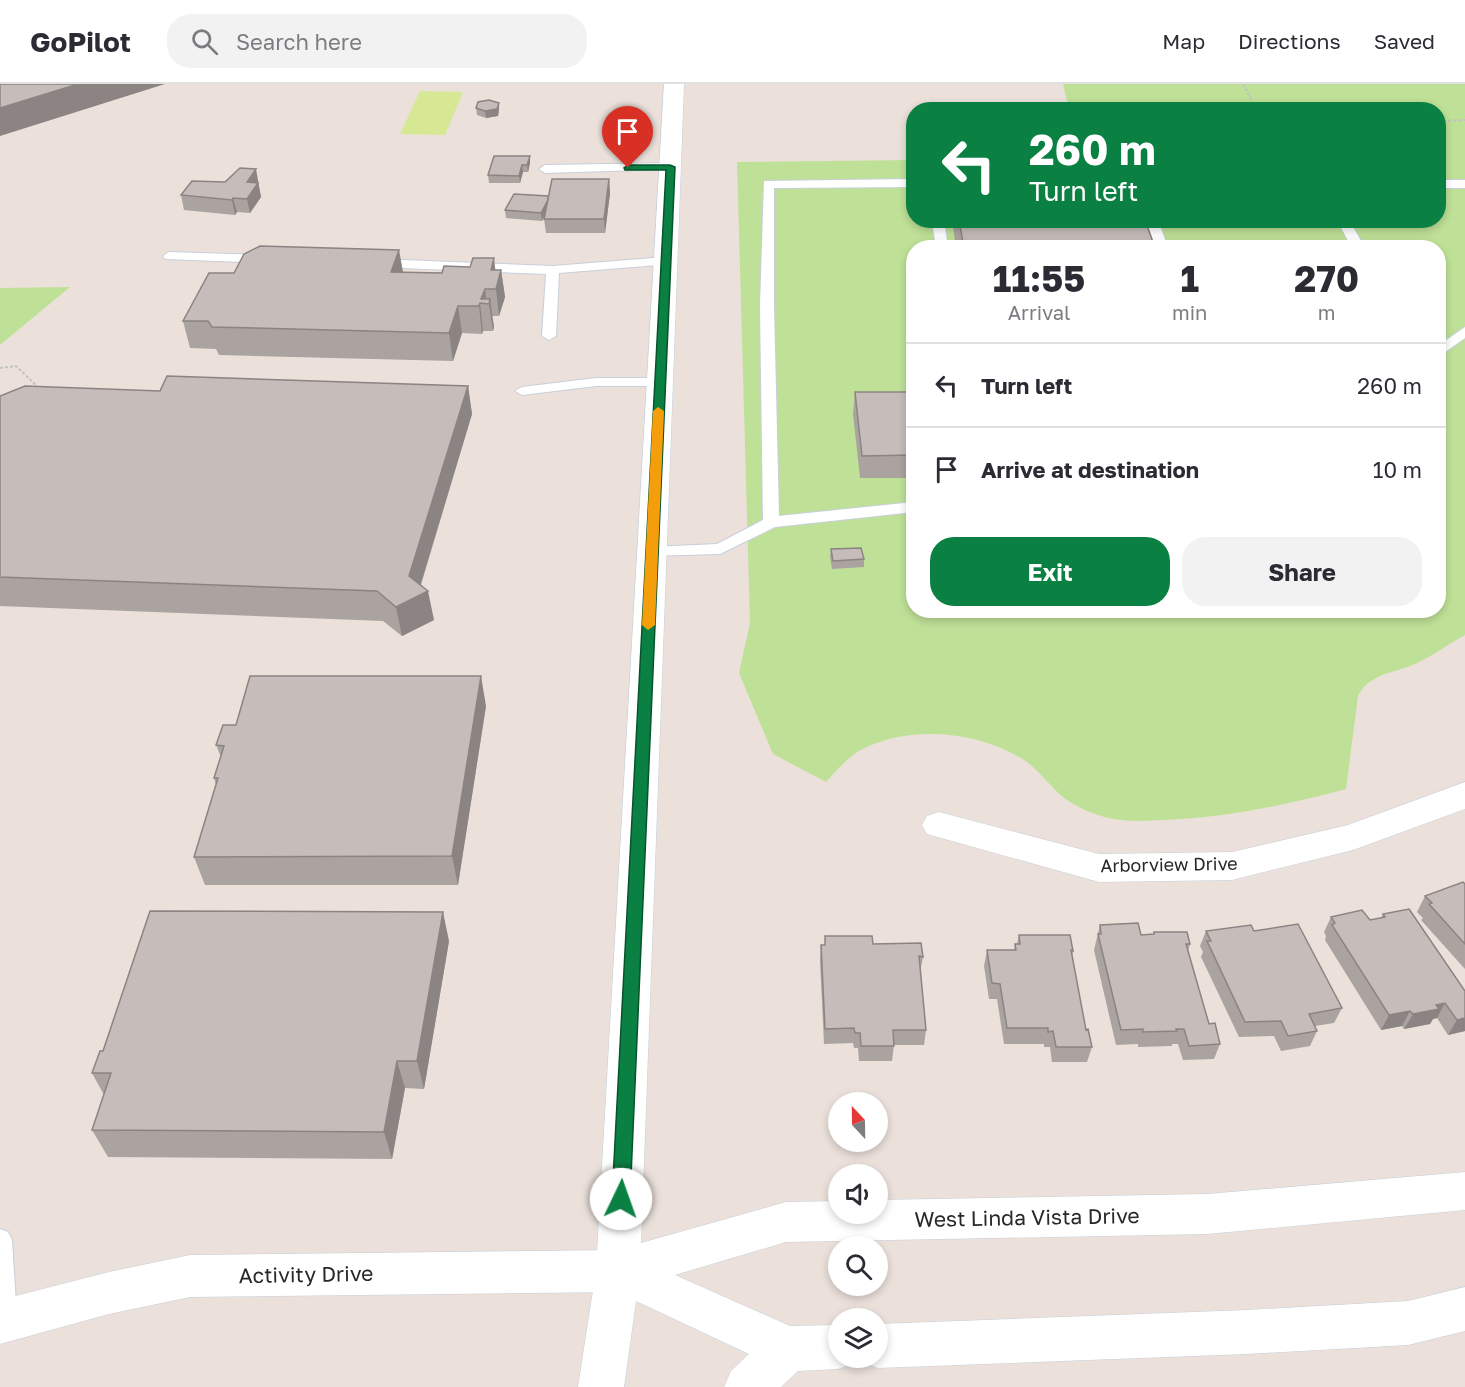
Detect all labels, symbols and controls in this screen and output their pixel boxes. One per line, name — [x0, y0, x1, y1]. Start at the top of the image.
search box — [167, 14, 587, 68]
text: GoPilot — [30, 25, 131, 58]
icon: search — [188, 25, 221, 58]
text: Search here — [236, 28, 362, 55]
text: Map — [1162, 28, 1205, 54]
text: Directions — [1238, 28, 1341, 54]
text: Saved — [1374, 28, 1435, 54]
pin — [602, 106, 653, 168]
icon: arrive — [611, 115, 644, 148]
text: 260 m — [1029, 124, 1156, 174]
icon: left — [930, 126, 1008, 204]
text: Turn left — [1029, 175, 1138, 207]
text: 11:55 — [993, 257, 1085, 300]
text: 1 — [1180, 257, 1199, 300]
text: 270 — [1294, 257, 1359, 300]
text: Arrival — [1008, 300, 1070, 324]
text: min — [1172, 300, 1207, 324]
text: m — [1318, 300, 1336, 324]
icon: left — [930, 369, 963, 402]
text: Turn left — [981, 372, 1072, 399]
text: 260 m — [1357, 372, 1422, 399]
icon: arrive — [930, 453, 963, 486]
text: Arrive at destination — [981, 456, 1199, 483]
text: 10 m — [1373, 456, 1422, 483]
button: Exit — [930, 537, 1170, 606]
button: Share — [1182, 537, 1422, 606]
street label: Arborview Drive — [1100, 852, 1238, 876]
north arrow — [828, 1092, 888, 1152]
map controls — [828, 1092, 888, 1368]
button: sound — [828, 1164, 888, 1224]
position arrow — [589, 1167, 653, 1231]
street label: West Linda Vista Drive — [914, 1202, 1140, 1232]
button: search — [828, 1236, 888, 1296]
street label: Activity Drive — [238, 1260, 374, 1288]
button: layers — [828, 1308, 888, 1368]

